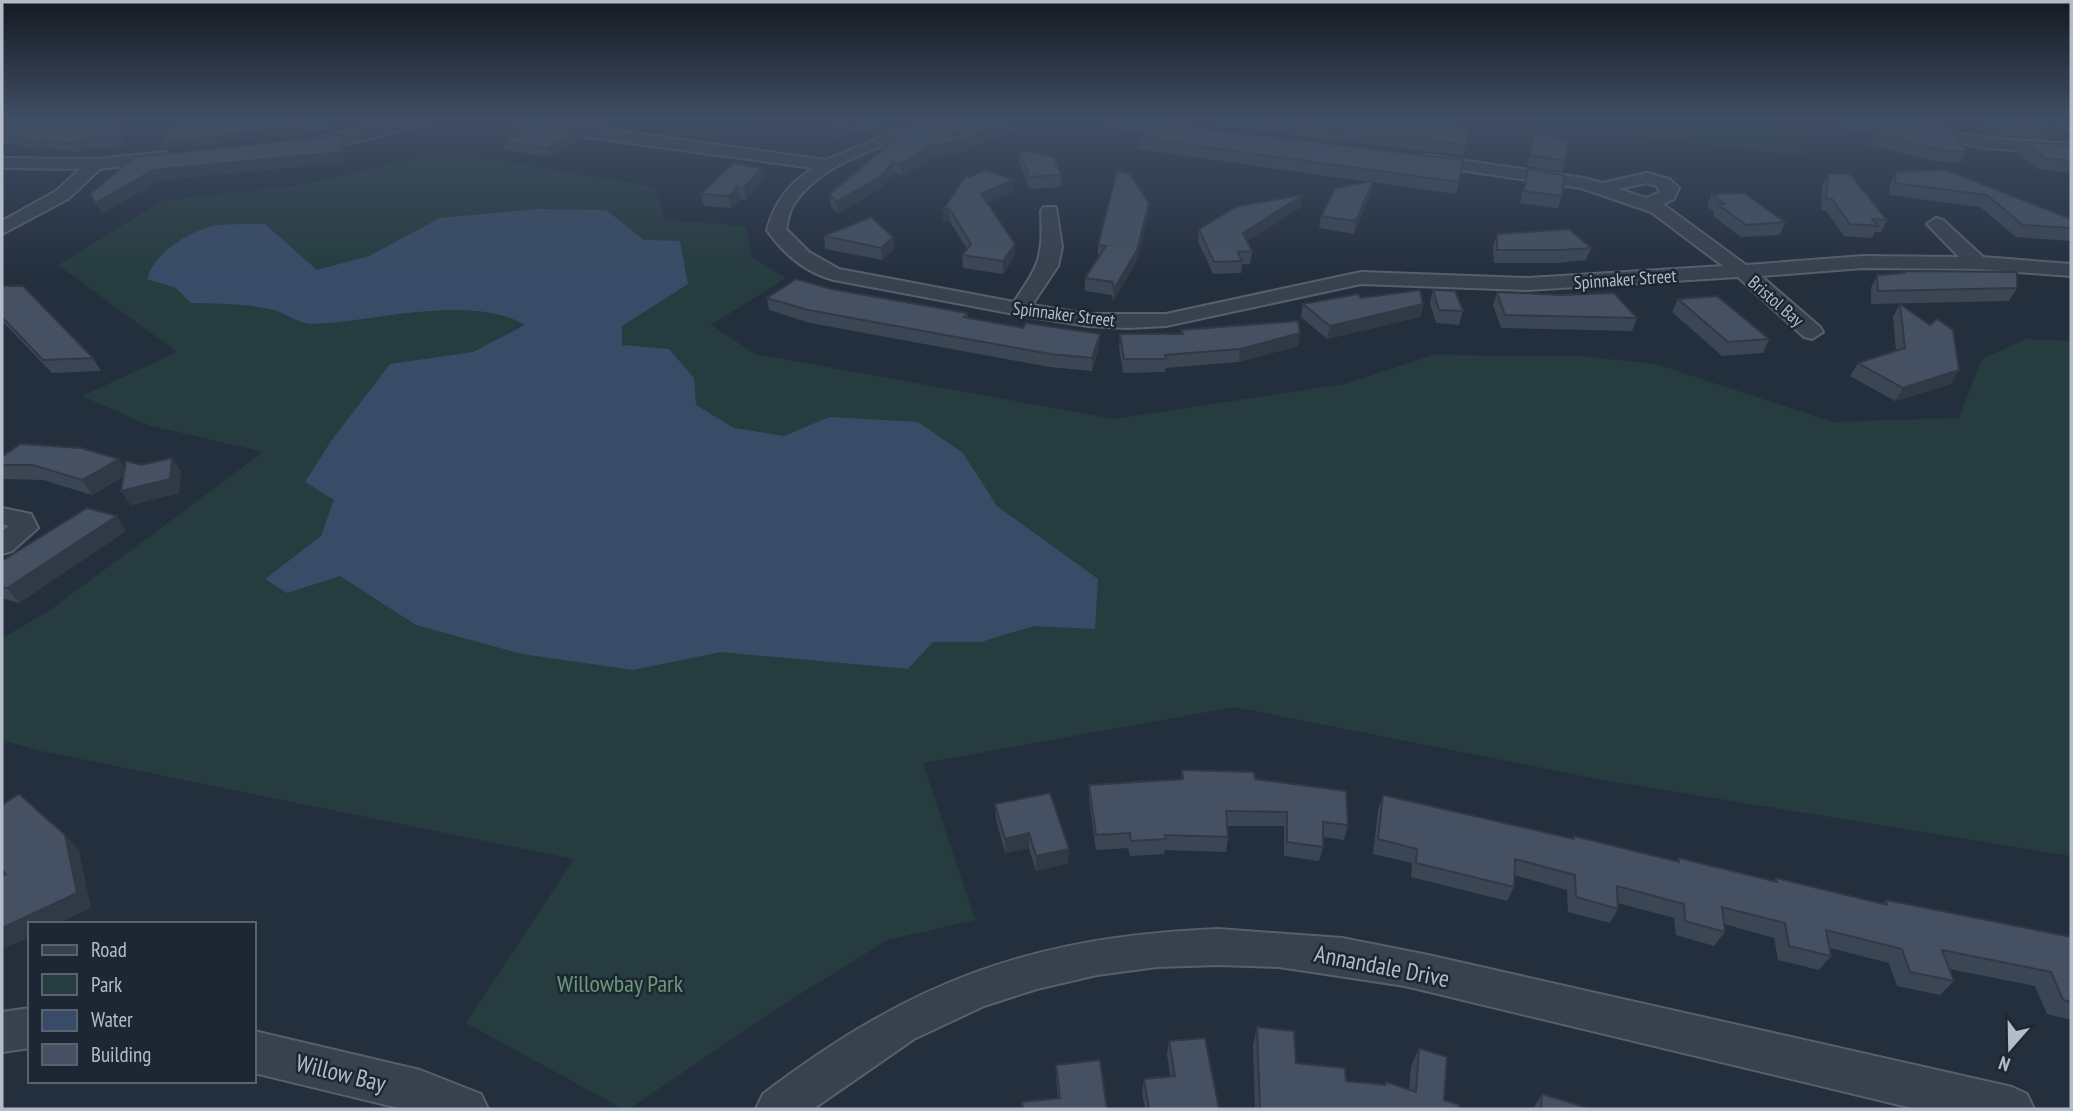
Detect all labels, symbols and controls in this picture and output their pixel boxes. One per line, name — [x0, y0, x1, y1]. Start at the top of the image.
street label: Spinnaker Street — [1573, 264, 1677, 294]
street label: Bristol Bay — [1743, 271, 1809, 332]
street label: Spinnaker Street — [1012, 296, 1116, 332]
legend — [28, 922, 256, 1083]
text: Road — [91, 936, 127, 963]
street label: Annandale Drive — [1312, 938, 1452, 994]
park label: Willowbay Park — [557, 968, 684, 999]
text: Park — [91, 971, 122, 998]
text: Water — [91, 1006, 133, 1033]
north arrow — [1975, 1013, 2045, 1083]
text: Building — [91, 1041, 151, 1068]
street label: Willow Bay — [293, 1047, 389, 1099]
text: N — [1995, 1051, 2013, 1077]

